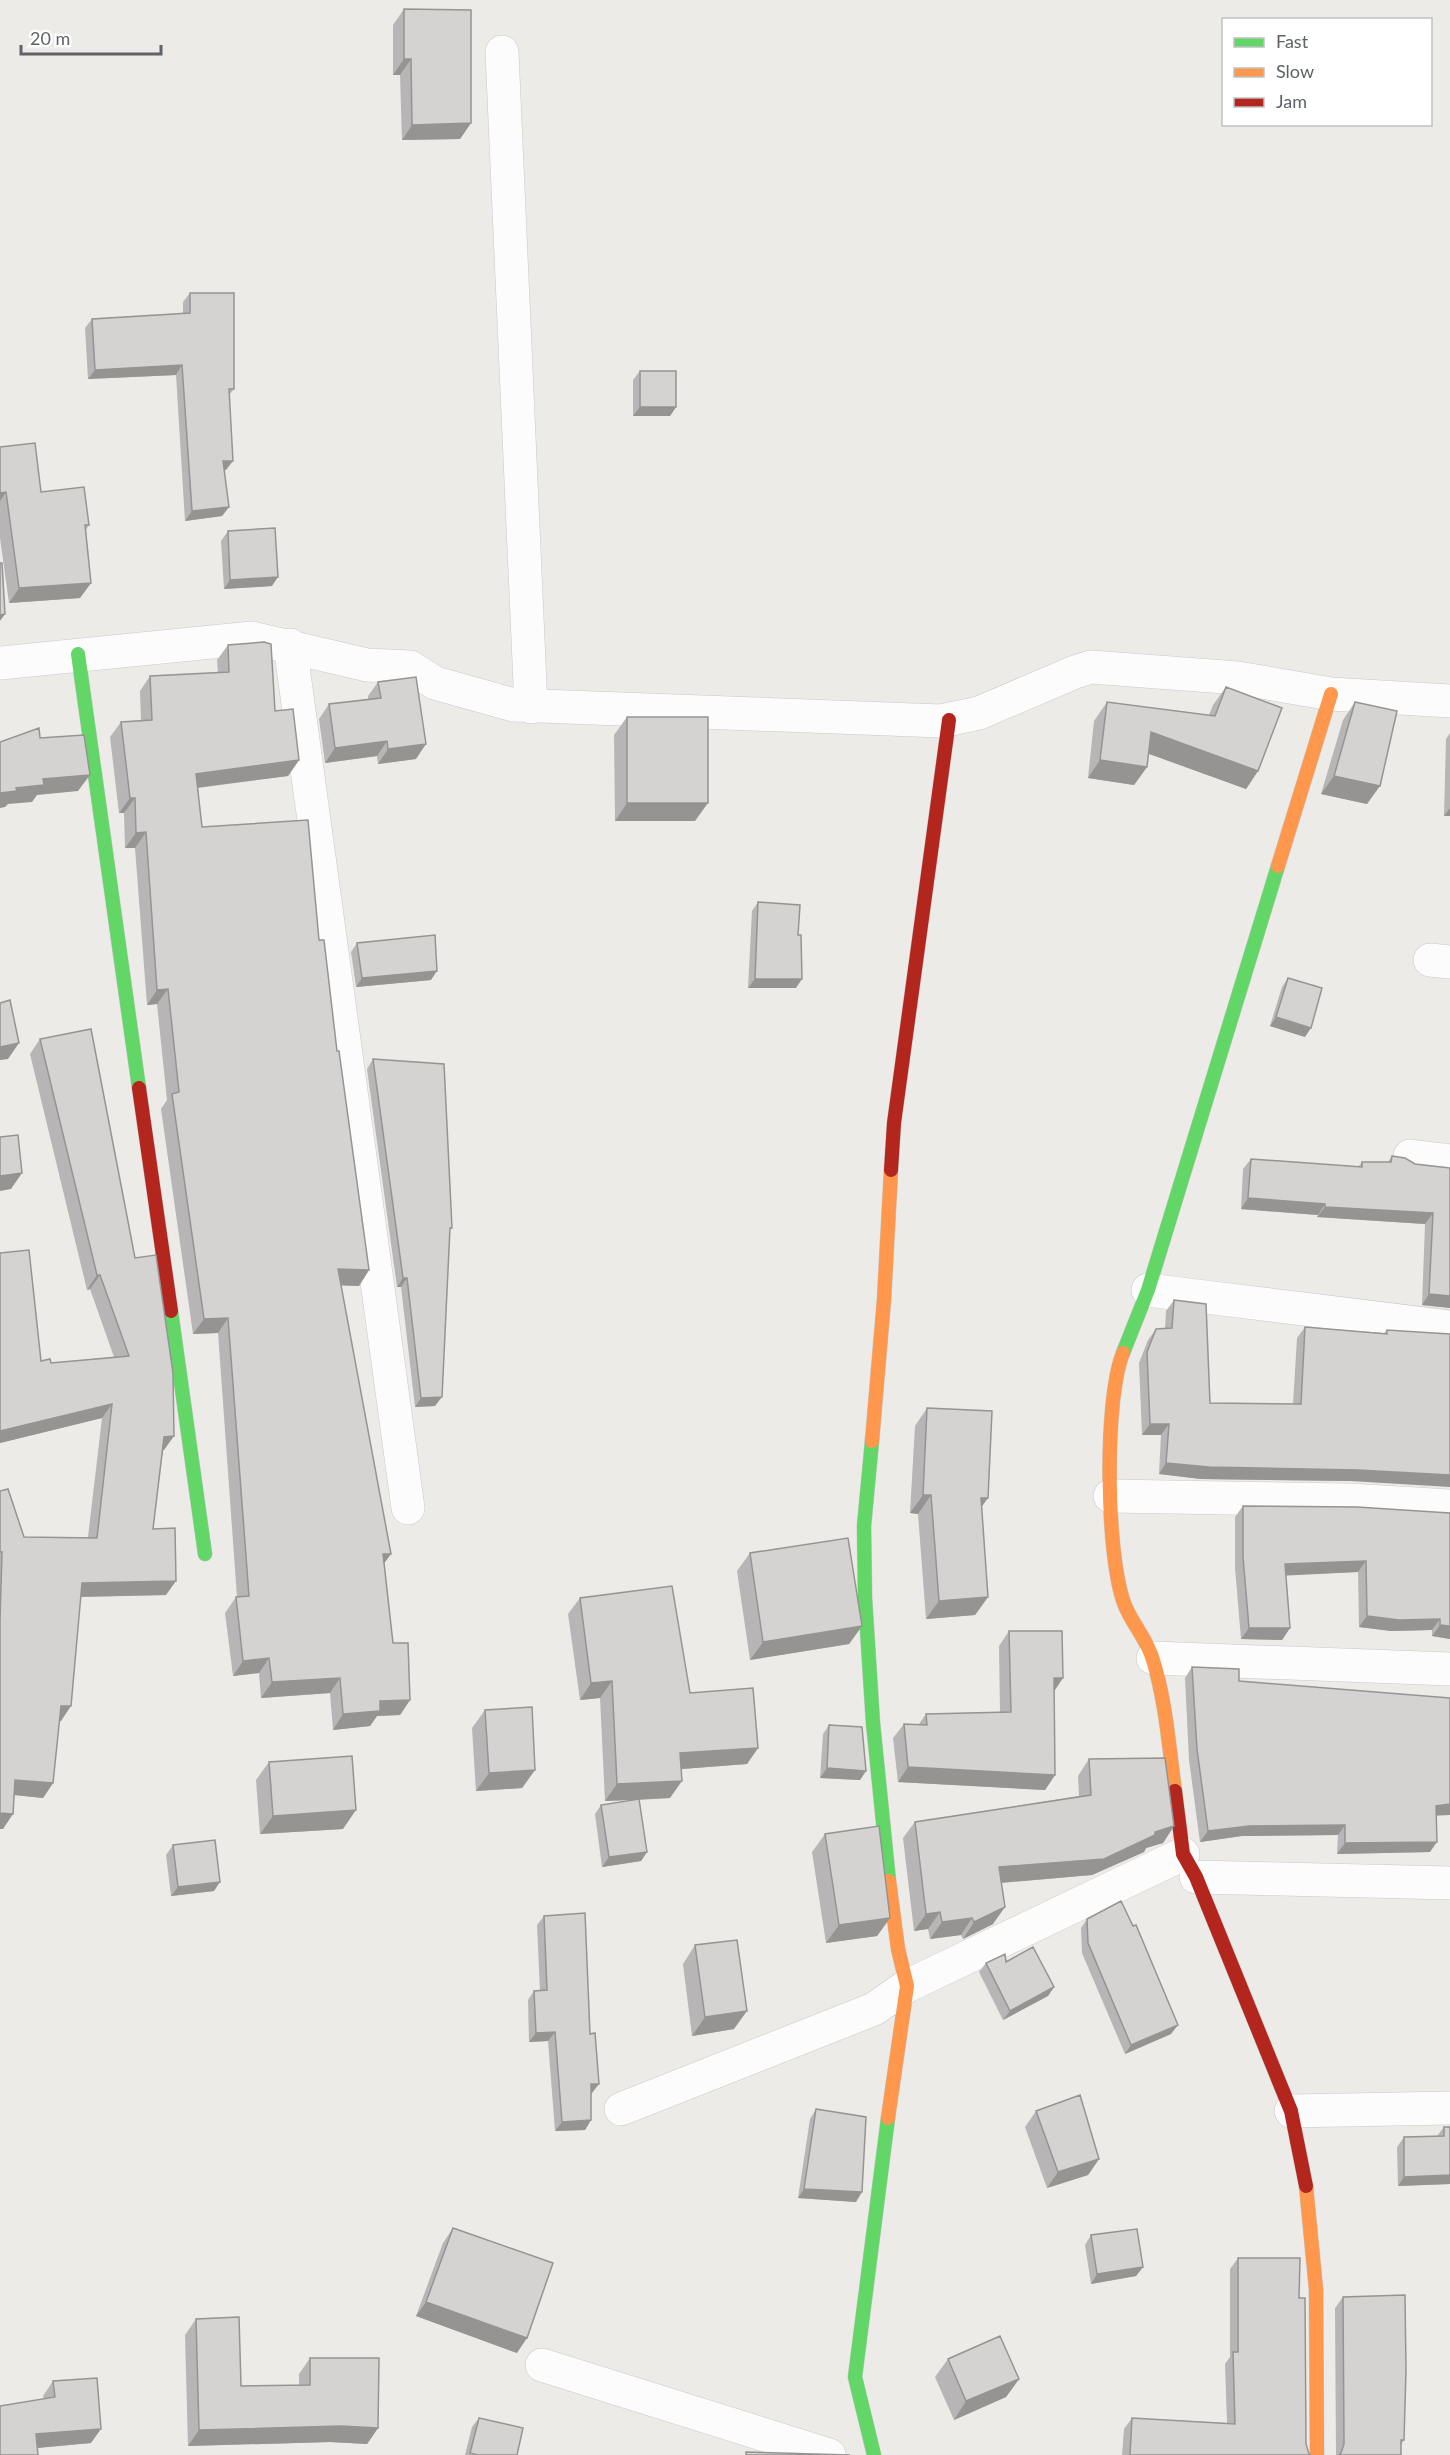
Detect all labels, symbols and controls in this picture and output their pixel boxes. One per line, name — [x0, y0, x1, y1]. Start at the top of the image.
scale bar — [21, 18, 160, 56]
legend — [1222, 18, 1432, 126]
text: 20 m — [30, 27, 70, 49]
text: Fast — [1276, 30, 1309, 52]
text: Slow — [1276, 60, 1314, 82]
text: Jam — [1276, 90, 1307, 112]

